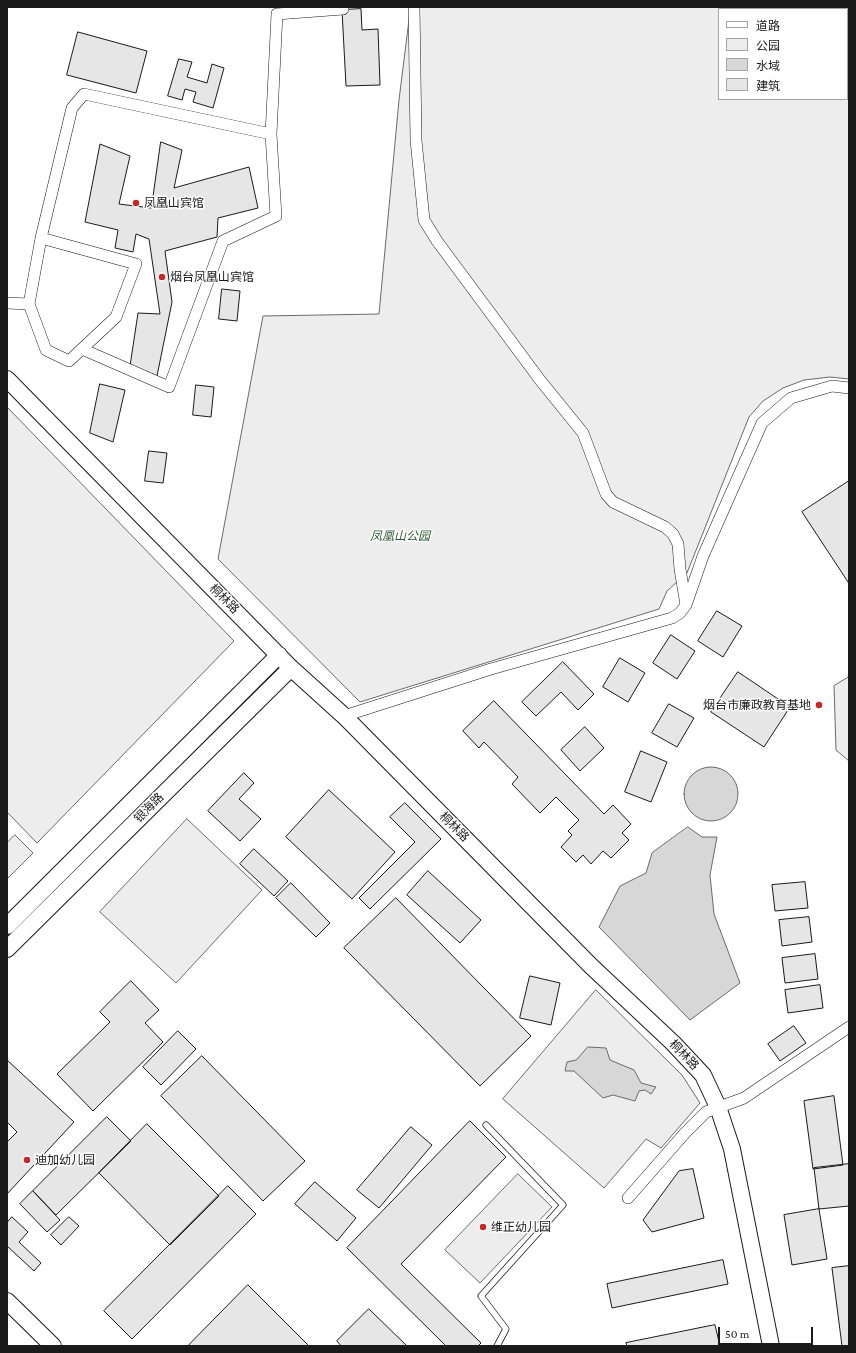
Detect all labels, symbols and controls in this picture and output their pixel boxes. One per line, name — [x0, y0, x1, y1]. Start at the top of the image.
legend — [718, 8, 848, 100]
text: 道路 — [756, 19, 780, 33]
text: 公园 — [756, 39, 780, 53]
text: 水域 — [756, 59, 780, 73]
text: 建筑 — [756, 79, 780, 93]
place label: 凤凰山宾馆 — [144, 196, 204, 210]
marker: 凤凰山宾馆 — [131, 198, 141, 208]
place label: 烟台凤凰山宾馆 — [170, 270, 254, 284]
marker: 烟台凤凰山宾馆 — [157, 272, 167, 282]
park label: 凤凰山公园 — [370, 529, 430, 543]
street label: 桐林路 — [206, 581, 242, 617]
place label: 烟台市廉政教育基地 — [703, 698, 811, 712]
marker: 烟台市廉政教育基地 — [814, 700, 824, 710]
street label: 银海路 — [131, 790, 167, 826]
street label: 桐林路 — [436, 809, 472, 845]
street label: 桐林路 — [666, 1037, 702, 1073]
place label: 迪加幼儿园 — [35, 1153, 95, 1167]
marker: 迪加幼儿园 — [22, 1155, 32, 1165]
place label: 维正幼儿园 — [491, 1220, 551, 1234]
marker: 维正幼儿园 — [478, 1222, 488, 1232]
scale bar — [720, 1319, 815, 1345]
text: 50 m — [725, 1327, 749, 1341]

